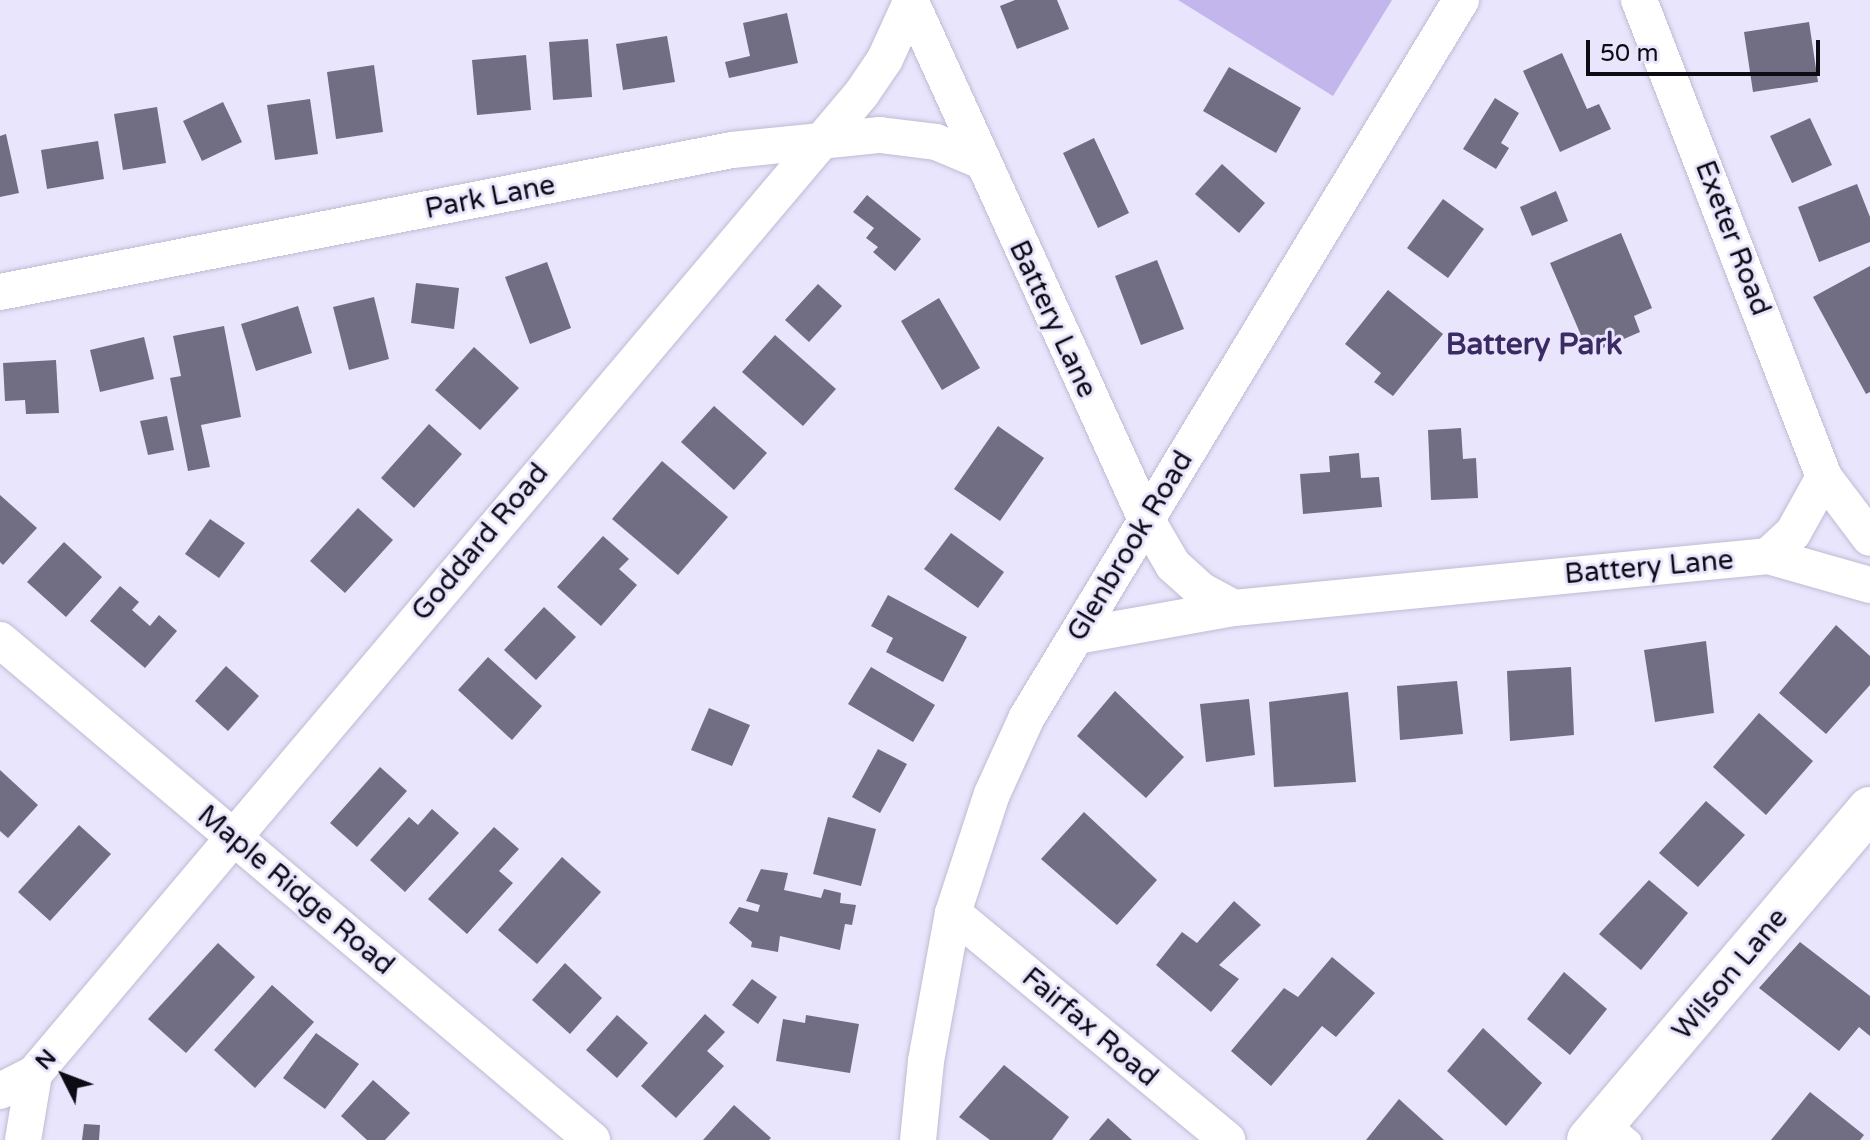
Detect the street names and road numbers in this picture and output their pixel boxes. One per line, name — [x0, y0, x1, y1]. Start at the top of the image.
street label: Exeter Road — [1688, 156, 1778, 320]
street label: Park Lane — [422, 168, 558, 226]
street label: Battery Lane — [1002, 235, 1104, 403]
street label: Glenbrook Road — [1060, 445, 1200, 647]
street label: Goddard Road — [404, 457, 556, 627]
street label: Battery Lane — [1563, 543, 1735, 591]
street label: Maple Ridge Road — [191, 798, 401, 982]
street label: Wilson Lane — [1665, 901, 1795, 1047]
street label: Fairfax Road — [1015, 960, 1165, 1094]

